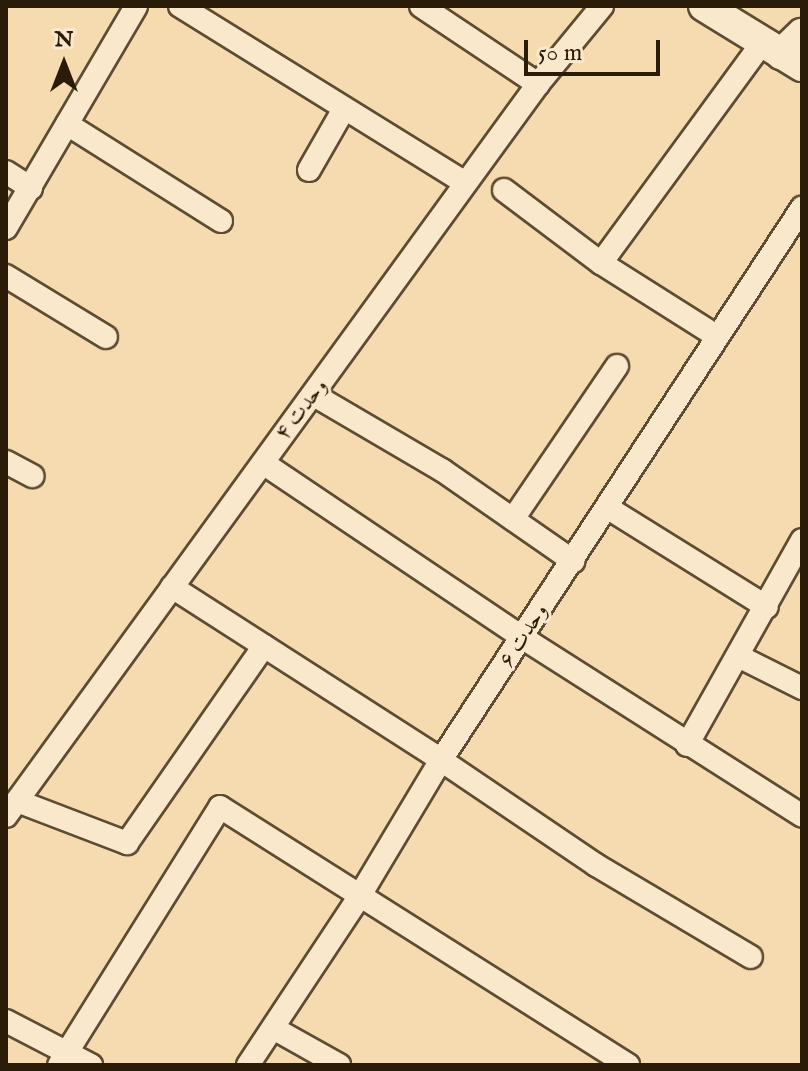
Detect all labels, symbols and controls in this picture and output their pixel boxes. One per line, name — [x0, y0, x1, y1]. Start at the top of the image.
north arrow — [24, 24, 104, 104]
scale bar — [528, 24, 664, 74]
text: N — [54, 26, 74, 54]
text: 50 m — [538, 38, 582, 69]
street label: وحدت ۴ — [270, 374, 334, 446]
street label: وحدت ۶ — [494, 599, 554, 673]

